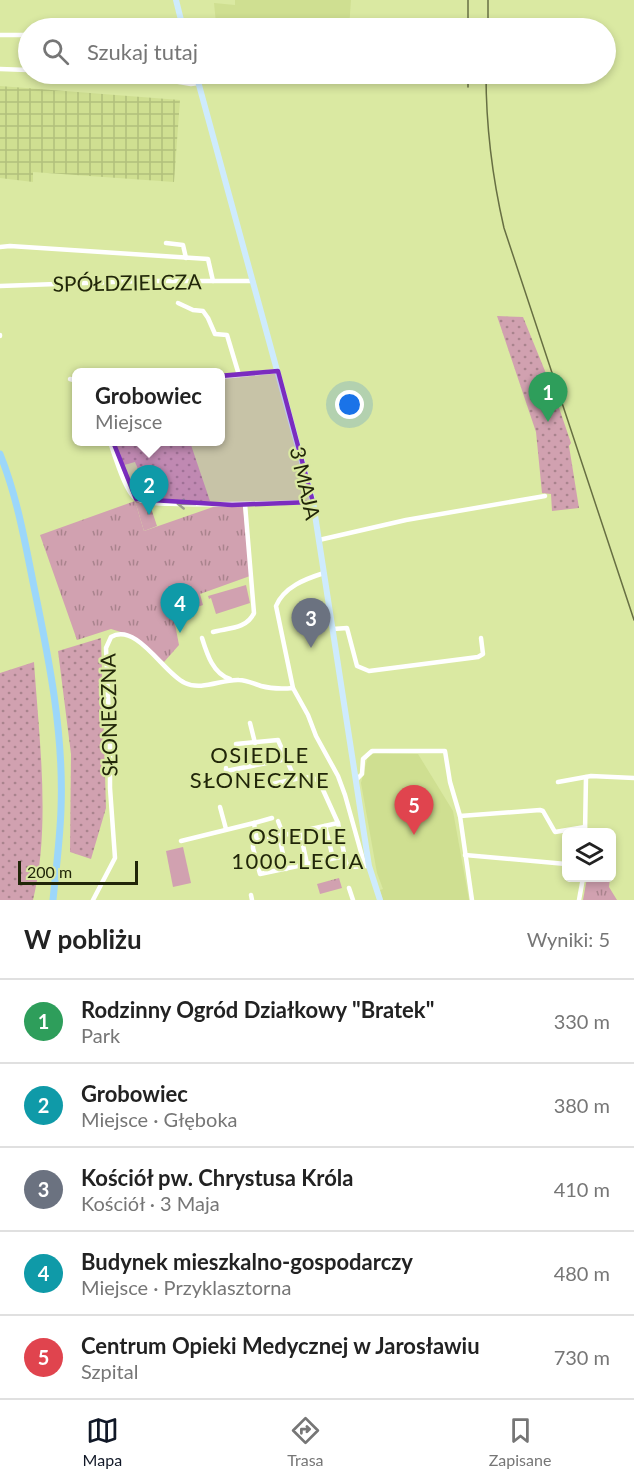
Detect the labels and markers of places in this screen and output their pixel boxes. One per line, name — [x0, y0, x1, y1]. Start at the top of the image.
pin: 1 — [528, 372, 568, 422]
pin: 2 — [130, 466, 168, 515]
pin: 4 — [160, 584, 200, 633]
pin: 3 — [292, 598, 330, 648]
pin: 5 — [394, 786, 434, 835]

